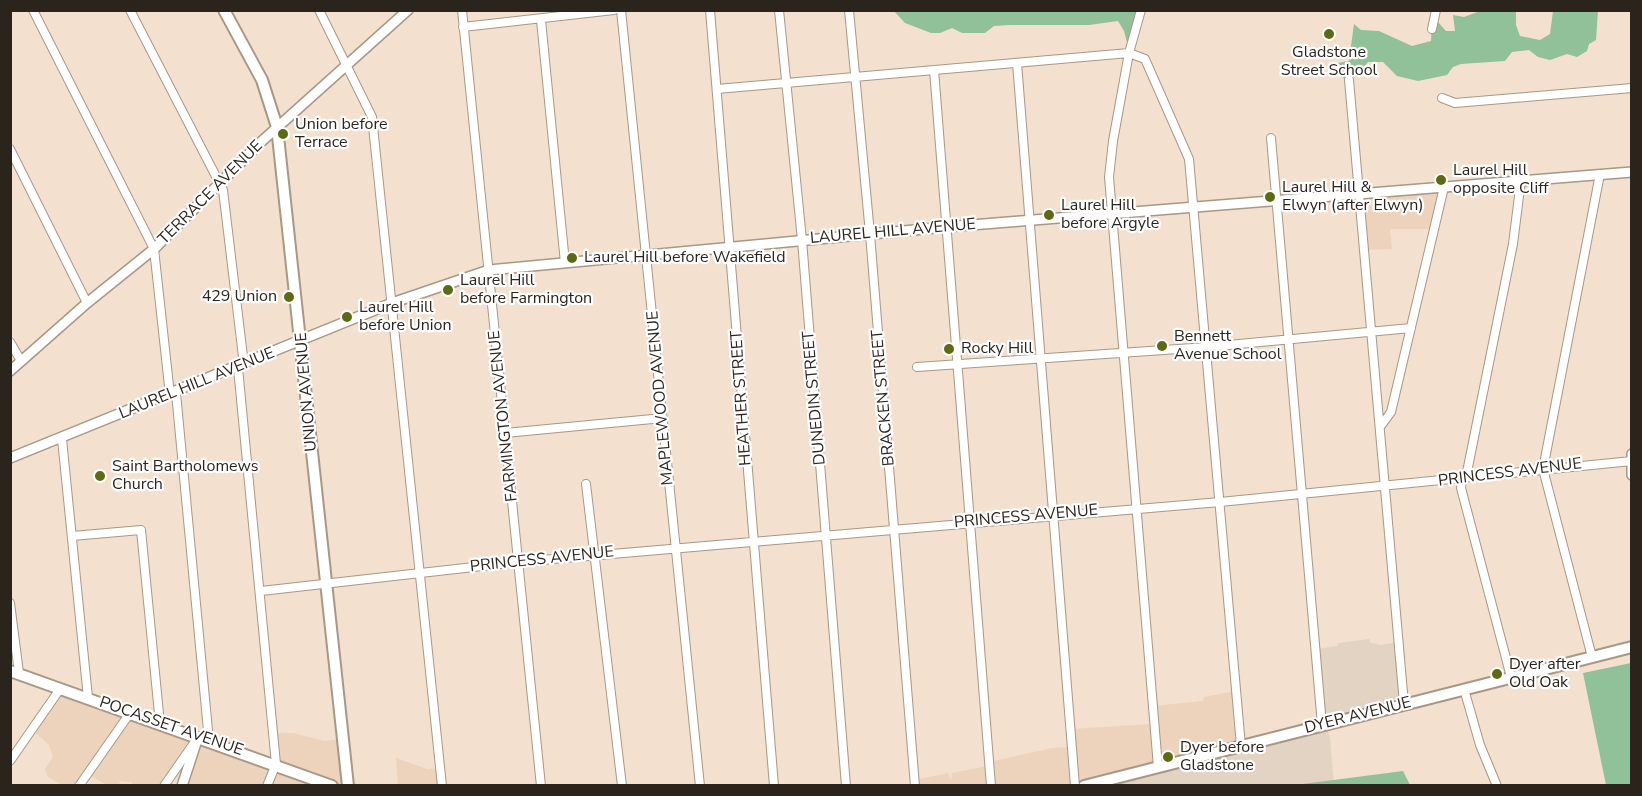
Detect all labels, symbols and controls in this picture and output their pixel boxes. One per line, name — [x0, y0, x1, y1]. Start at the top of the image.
marker: Gladstone Street School — [1322, 27, 1336, 41]
place label: Gladstone Street School — [1281, 43, 1377, 81]
place label: Union before Terrace — [295, 115, 388, 153]
marker: Union before Terrace — [276, 127, 290, 141]
street label: TERRACE AVENUE — [155, 137, 267, 249]
place label: Laurel Hill opposite Cliff — [1453, 161, 1549, 199]
marker: Laurel Hill opposite Cliff — [1434, 173, 1448, 187]
place label: Laurel Hill & Elwyn (after Elwyn) — [1282, 178, 1423, 216]
marker: Laurel Hill & Elwyn (after Elwyn) — [1263, 190, 1277, 204]
place label: Laurel Hill before Argyle — [1061, 196, 1159, 234]
marker: Laurel Hill before Argyle — [1042, 208, 1056, 222]
street label: LAUREL HILL AVENUE — [809, 215, 977, 249]
place label: Laurel Hill before Wakefield — [584, 248, 786, 268]
marker: Laurel Hill before Wakefield — [565, 251, 579, 265]
place label: Laurel Hill before Farmington — [460, 271, 592, 309]
marker: Laurel Hill before Farmington — [441, 283, 455, 297]
place label: 429 Union — [202, 287, 277, 307]
marker: 429 Union — [282, 290, 296, 304]
place label: Laurel Hill before Union — [359, 298, 452, 336]
marker: Laurel Hill before Union — [340, 310, 354, 324]
street label: MAPLEWOOD AVENUE — [644, 310, 678, 486]
place label: Bennett Avenue School — [1174, 327, 1281, 365]
street label: FARMINGTON AVENUE — [485, 329, 523, 503]
street label: BRACKEN STREET — [868, 329, 900, 467]
street label: HEATHER STREET — [728, 330, 756, 466]
street label: DUNEDIN STREET — [800, 330, 830, 466]
street label: UNION AVENUE — [292, 332, 322, 452]
place label: Rocky Hill — [961, 339, 1033, 359]
marker: Bennett Avenue School — [1155, 339, 1169, 353]
marker: Rocky Hill — [942, 342, 956, 356]
street label: LAUREL HILL AVENUE — [116, 344, 278, 424]
street label: PRINCESS AVENUE — [1437, 455, 1583, 491]
place label: Saint Bartholomews Church — [112, 457, 259, 495]
marker: Saint Bartholomews Church — [93, 469, 107, 483]
street label: PRINCESS AVENUE — [953, 501, 1099, 533]
street label: PRINCESS AVENUE — [469, 543, 615, 577]
place label: Dyer after Old Oak — [1509, 655, 1581, 693]
marker: Dyer after Old Oak — [1490, 667, 1504, 681]
street label: POCASSET AVENUE — [97, 693, 245, 761]
street label: DYER AVENUE — [1303, 693, 1413, 739]
place label: Dyer before Gladstone — [1180, 738, 1264, 776]
marker: Dyer before Gladstone — [1161, 750, 1175, 764]

